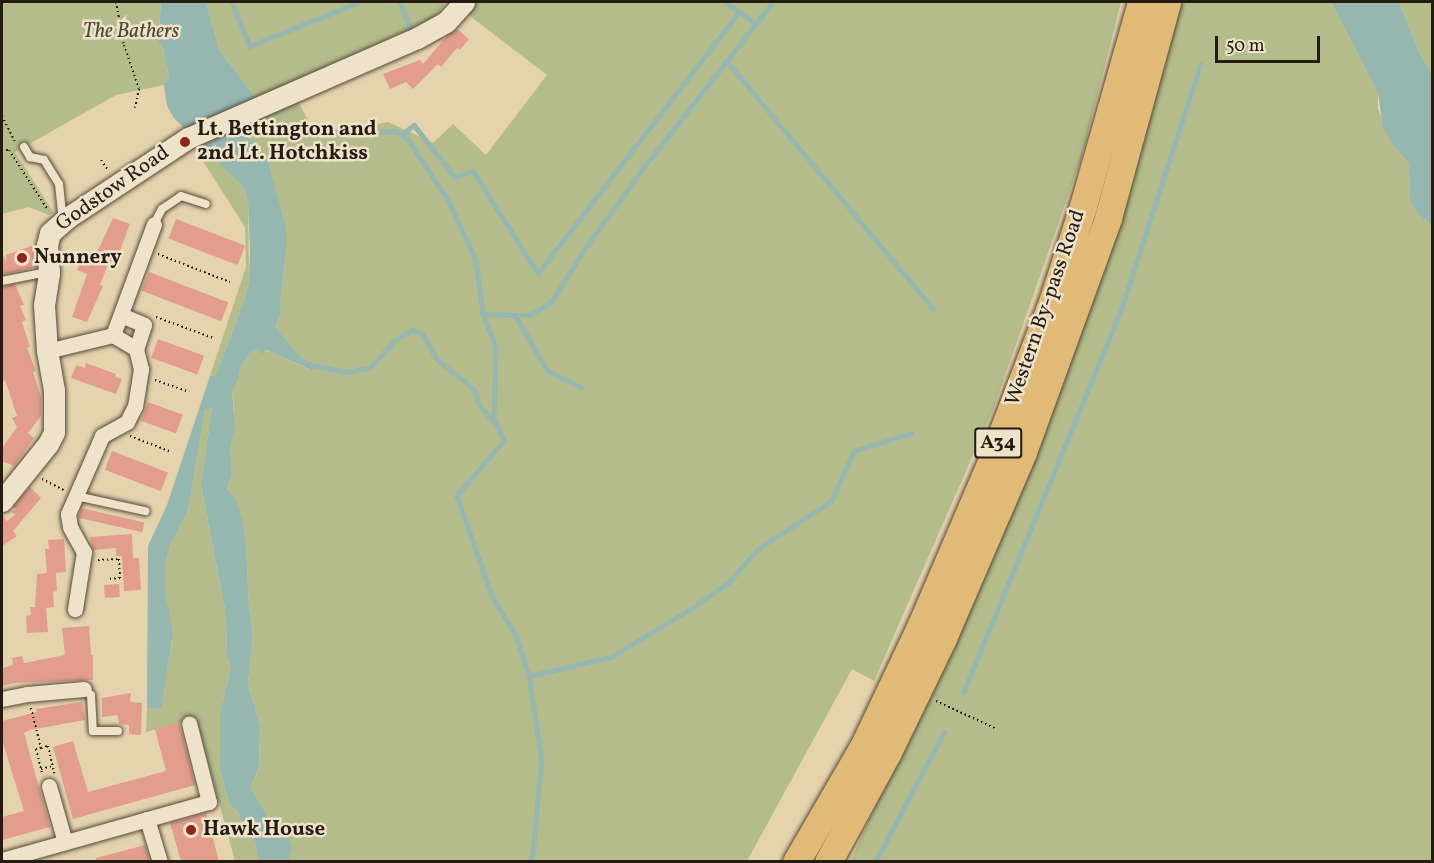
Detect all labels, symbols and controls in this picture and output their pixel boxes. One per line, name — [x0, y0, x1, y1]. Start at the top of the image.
park label: The Bathers — [83, 19, 179, 45]
scale bar — [1218, 24, 1323, 62]
text: 50 m — [1226, 34, 1265, 59]
place label: Lt. Bettington and 2nd Lt. Hotchkiss — [197, 117, 376, 167]
marker: Lt. Bettington and 2nd Lt. Hotchkiss — [178, 135, 192, 149]
street label: Godstow Road — [51, 140, 175, 238]
street label: Western By-pass Road — [1001, 207, 1091, 409]
place label: Nunnery — [34, 245, 122, 271]
marker: Nunnery — [15, 251, 29, 265]
road number: A34 — [974, 426, 1022, 460]
place label: Hawk House — [203, 817, 325, 843]
marker: Hawk House — [184, 823, 198, 837]

